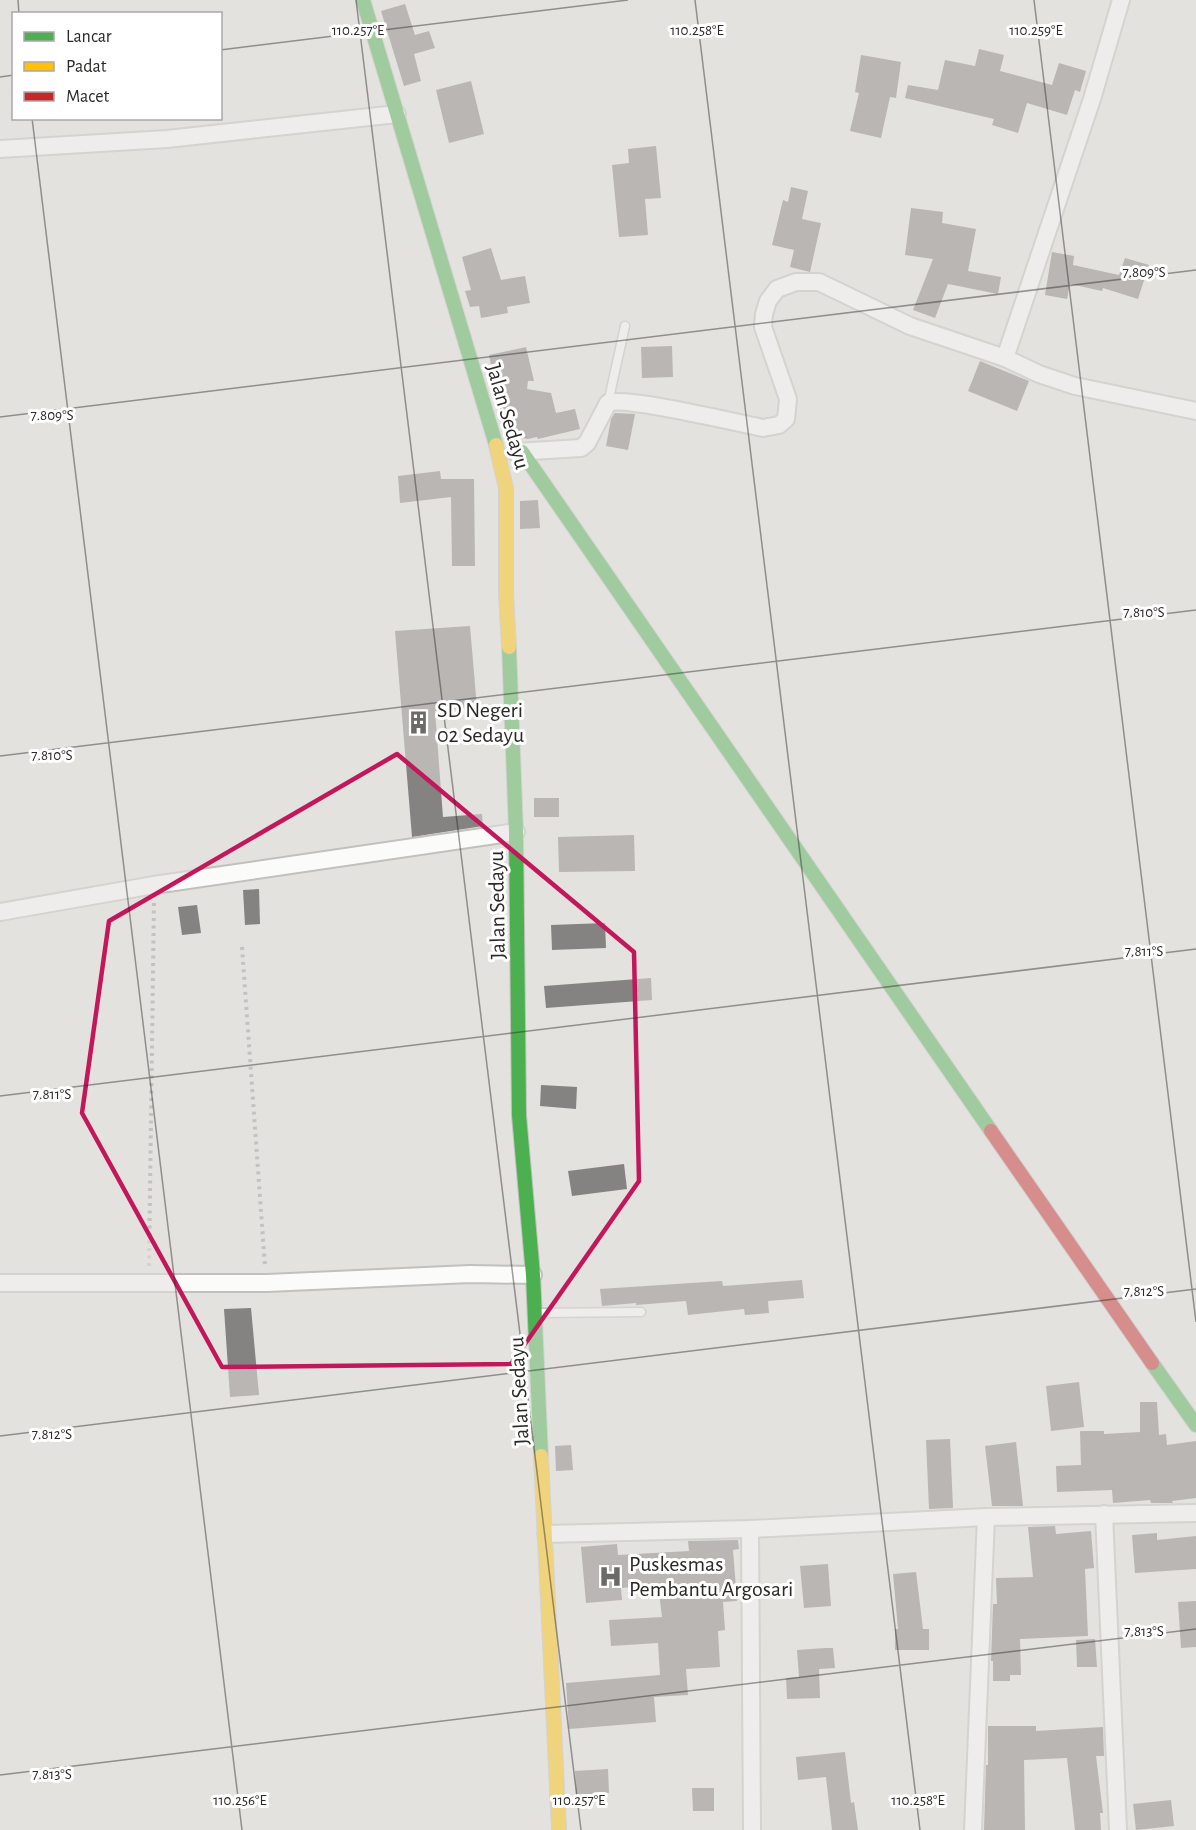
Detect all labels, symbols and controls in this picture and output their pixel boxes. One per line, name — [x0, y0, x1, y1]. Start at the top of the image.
legend — [12, 12, 222, 120]
text: 110.257°E — [332, 23, 384, 38]
text: 110.258°E — [670, 23, 724, 38]
text: 110.259°E — [1009, 23, 1063, 38]
text: Lancar — [66, 28, 112, 46]
text: Padat — [66, 58, 107, 76]
text: Macet — [66, 88, 110, 106]
text: 7.809°S — [1122, 265, 1166, 280]
street label: Jalan Sedayu — [482, 361, 534, 472]
text: 7.809°S — [30, 408, 74, 423]
text: 7.810°S — [1123, 605, 1165, 620]
place label: SD Negeri 02 Sedayu — [437, 699, 524, 746]
building icon: SD Negeri 02 Sedayu — [406, 709, 432, 735]
text: 7.810°S — [31, 748, 73, 763]
street label: Jalan Sedayu — [485, 850, 509, 960]
text: 7.811°S — [1125, 944, 1163, 959]
text: 7.811°S — [33, 1087, 71, 1102]
text: 7.812°S — [1124, 1284, 1164, 1299]
street label: Jalan Sedayu — [505, 1336, 533, 1446]
text: 7.812°S — [32, 1427, 72, 1442]
place label: Puskesmas Pembantu Argosari — [629, 1553, 793, 1600]
hospital icon: Puskesmas Pembantu Argosari — [598, 1563, 624, 1589]
text: 7.813°S — [1124, 1624, 1164, 1639]
text: 7.813°S — [32, 1767, 72, 1782]
text: 110.256°E — [213, 1793, 267, 1808]
text: 110.257°E — [553, 1793, 605, 1808]
text: 110.258°E — [891, 1793, 945, 1808]

